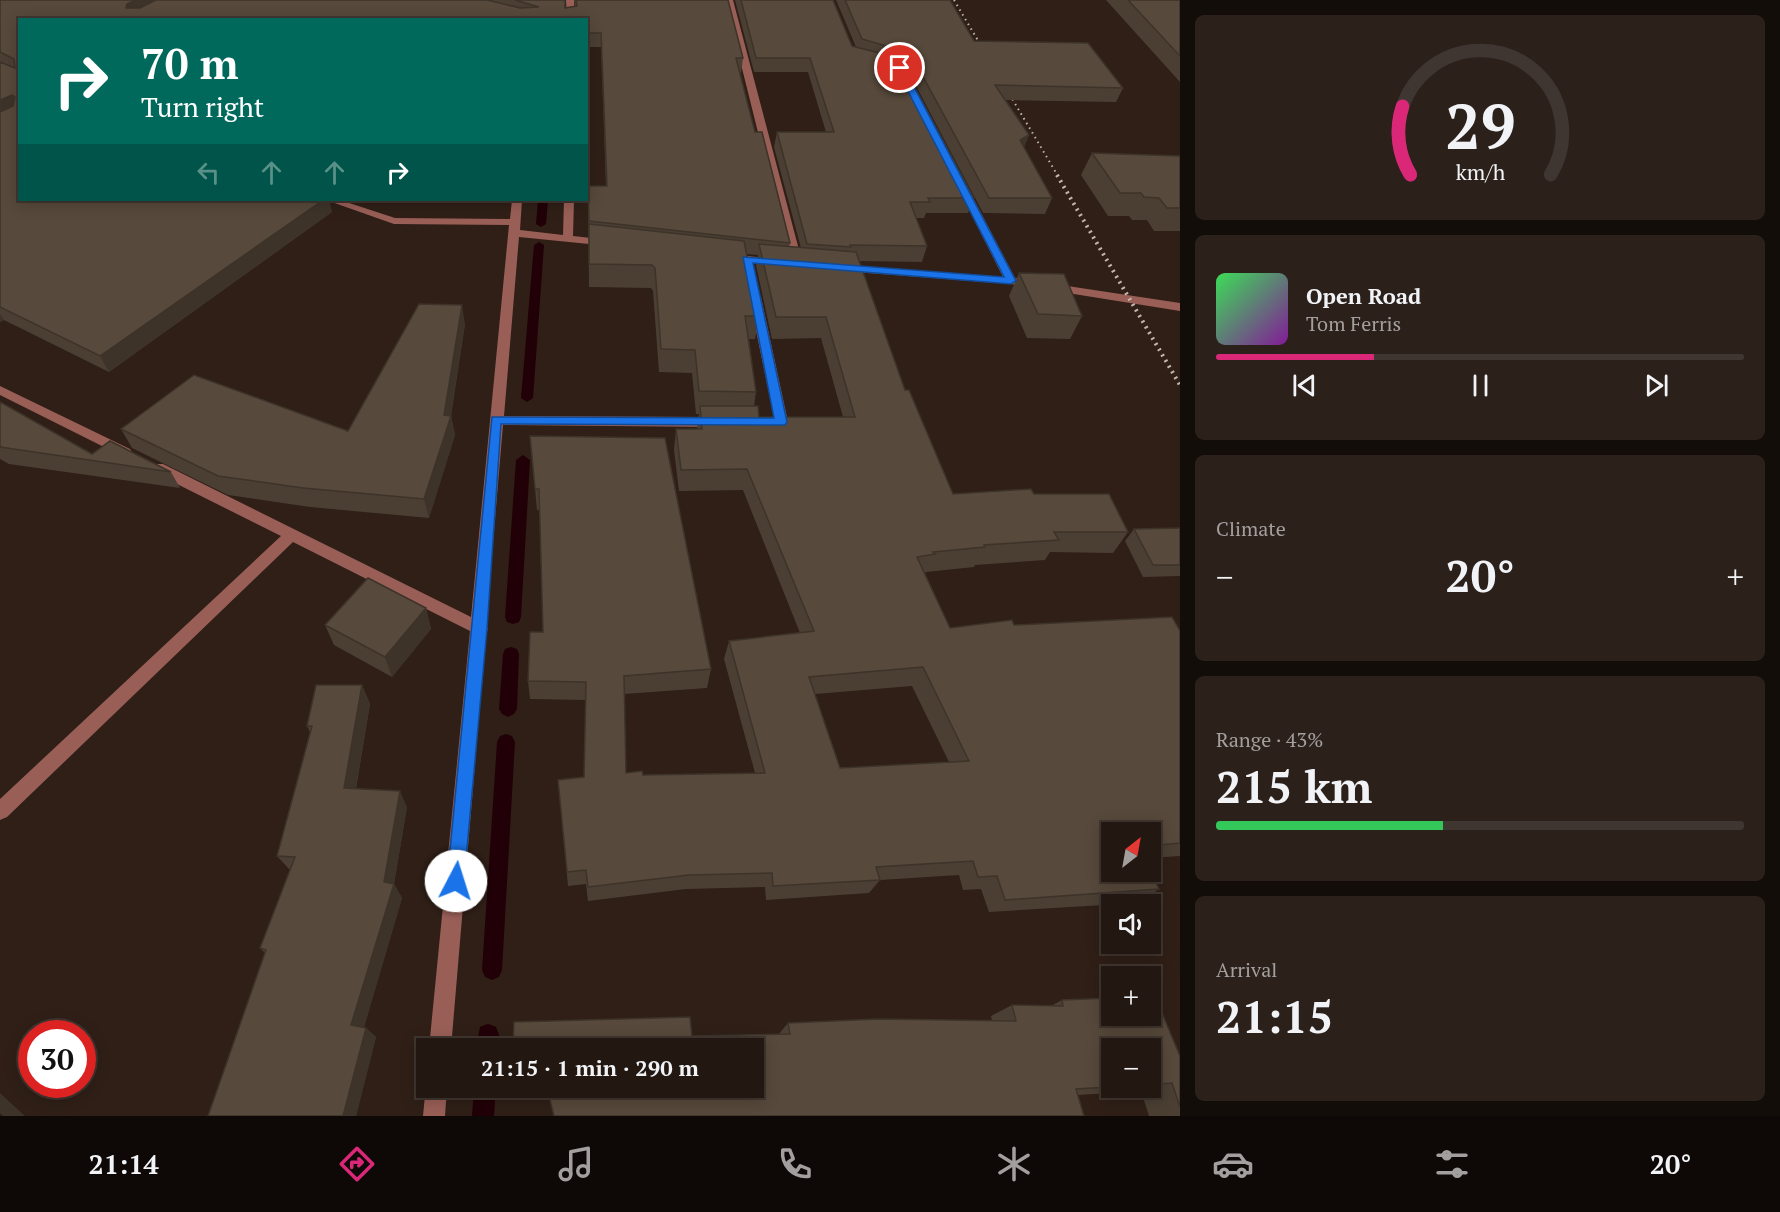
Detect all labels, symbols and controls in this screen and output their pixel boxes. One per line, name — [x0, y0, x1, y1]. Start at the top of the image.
text: 70 m — [141, 35, 239, 91]
icon: right — [42, 42, 120, 120]
pin — [874, 42, 925, 93]
icon: arrive — [883, 51, 916, 84]
text: 29 — [1445, 84, 1515, 167]
text: Turn right — [141, 89, 264, 125]
icon: left — [192, 156, 225, 189]
icon: ahead — [255, 156, 288, 189]
icon: ahead — [318, 156, 351, 189]
icon: right — [381, 156, 414, 189]
text: km/h — [1455, 158, 1505, 186]
text: Open Road — [1306, 281, 1421, 310]
text: Tom Ferris — [1306, 310, 1401, 337]
icon: previous — [1288, 369, 1321, 402]
icon: pause — [1464, 369, 1497, 402]
icon: next — [1640, 369, 1673, 402]
text: Climate — [1216, 515, 1286, 542]
text: 20° — [1445, 545, 1515, 605]
text: − — [1216, 555, 1234, 598]
text: + — [1726, 555, 1744, 598]
text: Range · 43% — [1216, 726, 1323, 753]
text: 215 km — [1216, 756, 1372, 816]
north arrow — [1101, 822, 1161, 882]
map controls — [1101, 822, 1161, 1098]
position arrow — [424, 849, 488, 913]
button: sound — [1101, 894, 1161, 954]
text: Arrival — [1216, 956, 1277, 983]
button: + — [1101, 966, 1161, 1026]
text: 21:15 — [1216, 986, 1333, 1046]
speed limit sign: 30 — [18, 1020, 96, 1098]
button: − — [1101, 1038, 1161, 1098]
text: 21:15 · 1 min · 290 m — [481, 1053, 699, 1082]
icon: directions — [336, 1143, 378, 1185]
icon: music — [555, 1143, 597, 1185]
icon: phone — [774, 1143, 816, 1185]
icon: climate — [993, 1143, 1035, 1185]
icon: car — [1212, 1143, 1254, 1185]
icon: filters — [1431, 1143, 1473, 1185]
text: 21:14 — [89, 1146, 159, 1182]
text: 20° — [1650, 1146, 1691, 1182]

